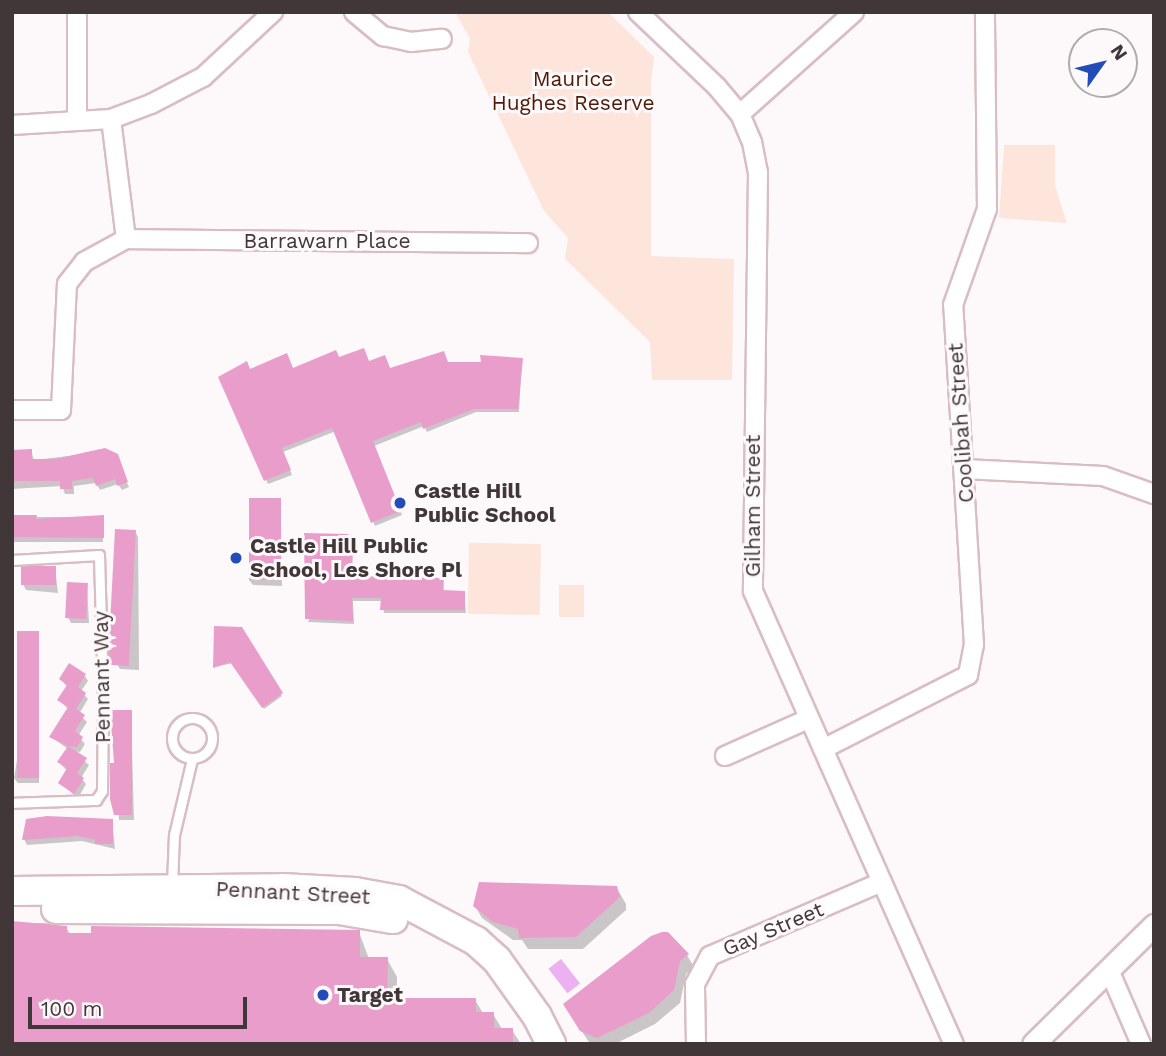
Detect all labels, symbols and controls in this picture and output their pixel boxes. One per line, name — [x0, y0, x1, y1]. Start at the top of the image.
north arrow — [1068, 28, 1138, 98]
text: N — [1106, 40, 1133, 64]
park label: Maurice Hughes Reserve — [491, 66, 655, 116]
street label: Barrawarn Place — [243, 228, 411, 254]
street label: Coolibah Street — [943, 342, 979, 504]
street label: Gilham Street — [740, 435, 766, 577]
place label: Castle Hill Public School — [414, 478, 556, 528]
marker: Castle Hill Public School — [392, 495, 408, 511]
place label: Castle Hill Public School, Les Shore Pl — [250, 533, 462, 583]
marker: Castle Hill Public School, Les Shore Pl — [228, 550, 244, 566]
street label: Pennant Way — [88, 610, 116, 744]
street label: Pennant Street — [215, 876, 371, 910]
street label: Gay Street — [719, 896, 827, 962]
scale bar — [32, 982, 250, 1026]
place label: Target — [337, 982, 403, 1008]
marker: Target — [315, 987, 331, 1003]
text: 100 m — [41, 996, 103, 1021]

